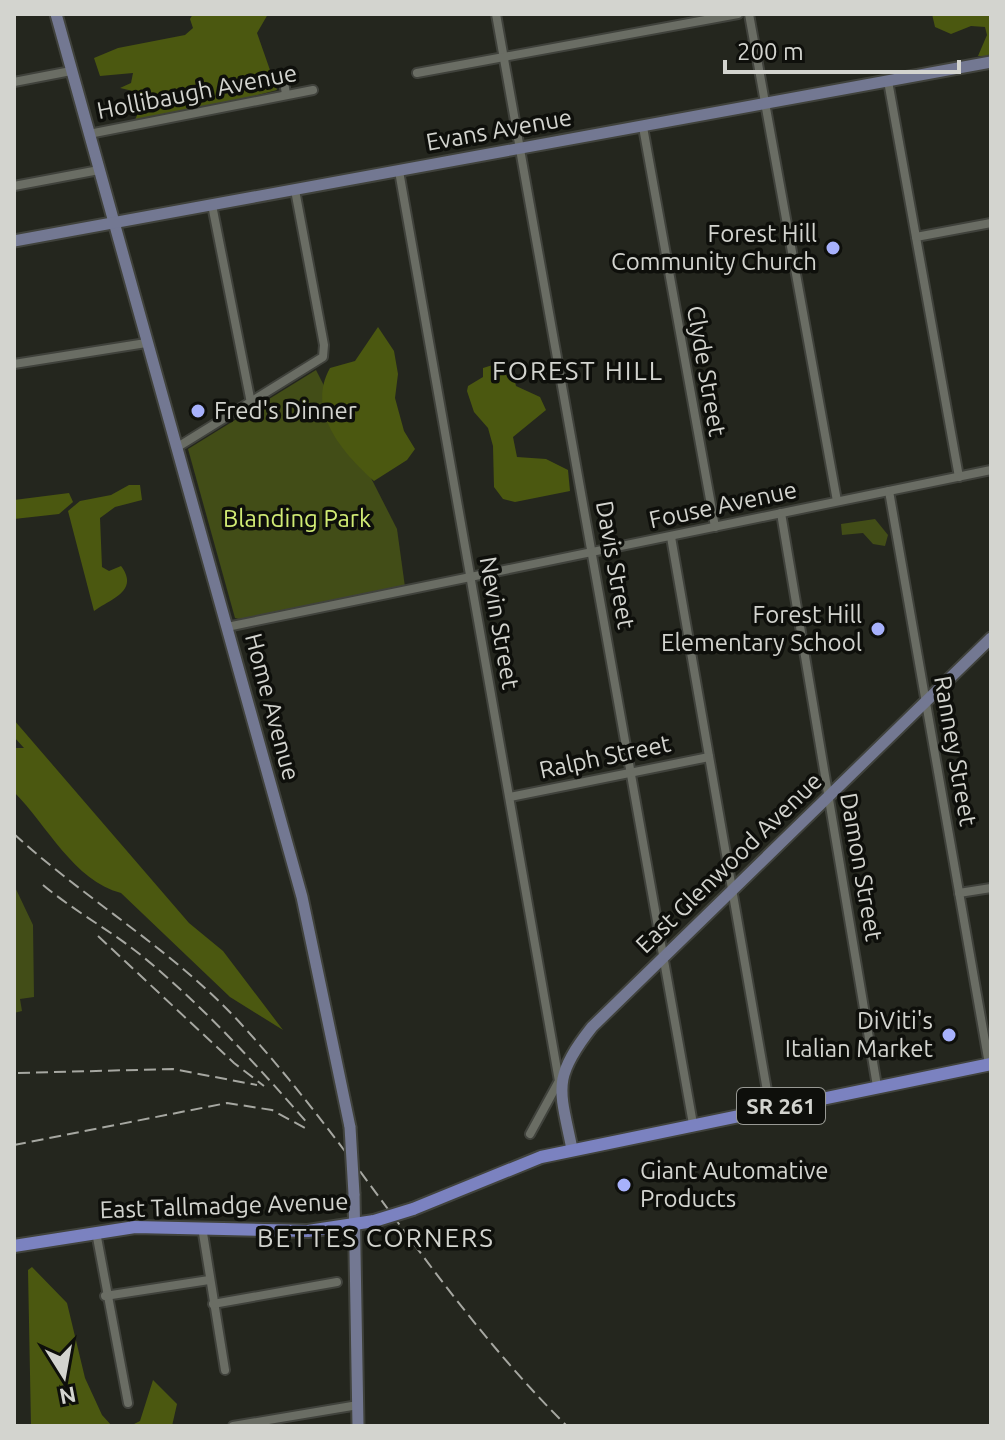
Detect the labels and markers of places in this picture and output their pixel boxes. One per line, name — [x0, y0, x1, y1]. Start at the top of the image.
place label: Forest Hill Community Church — [611, 220, 817, 275]
marker: Forest Hill Community Church — [824, 239, 842, 257]
place label: Fred's Dinner — [214, 397, 357, 424]
marker: Fred's Dinner — [189, 402, 207, 420]
place label: Forest Hill Elementary School — [661, 601, 862, 656]
marker: Forest Hill Elementary School — [869, 620, 887, 638]
place label: DiViti's Italian Market — [785, 1007, 934, 1062]
marker: DiViti's Italian Market — [940, 1026, 958, 1044]
place label: Giant Automative Products — [640, 1157, 829, 1212]
marker: Giant Automative Products — [615, 1176, 633, 1194]

